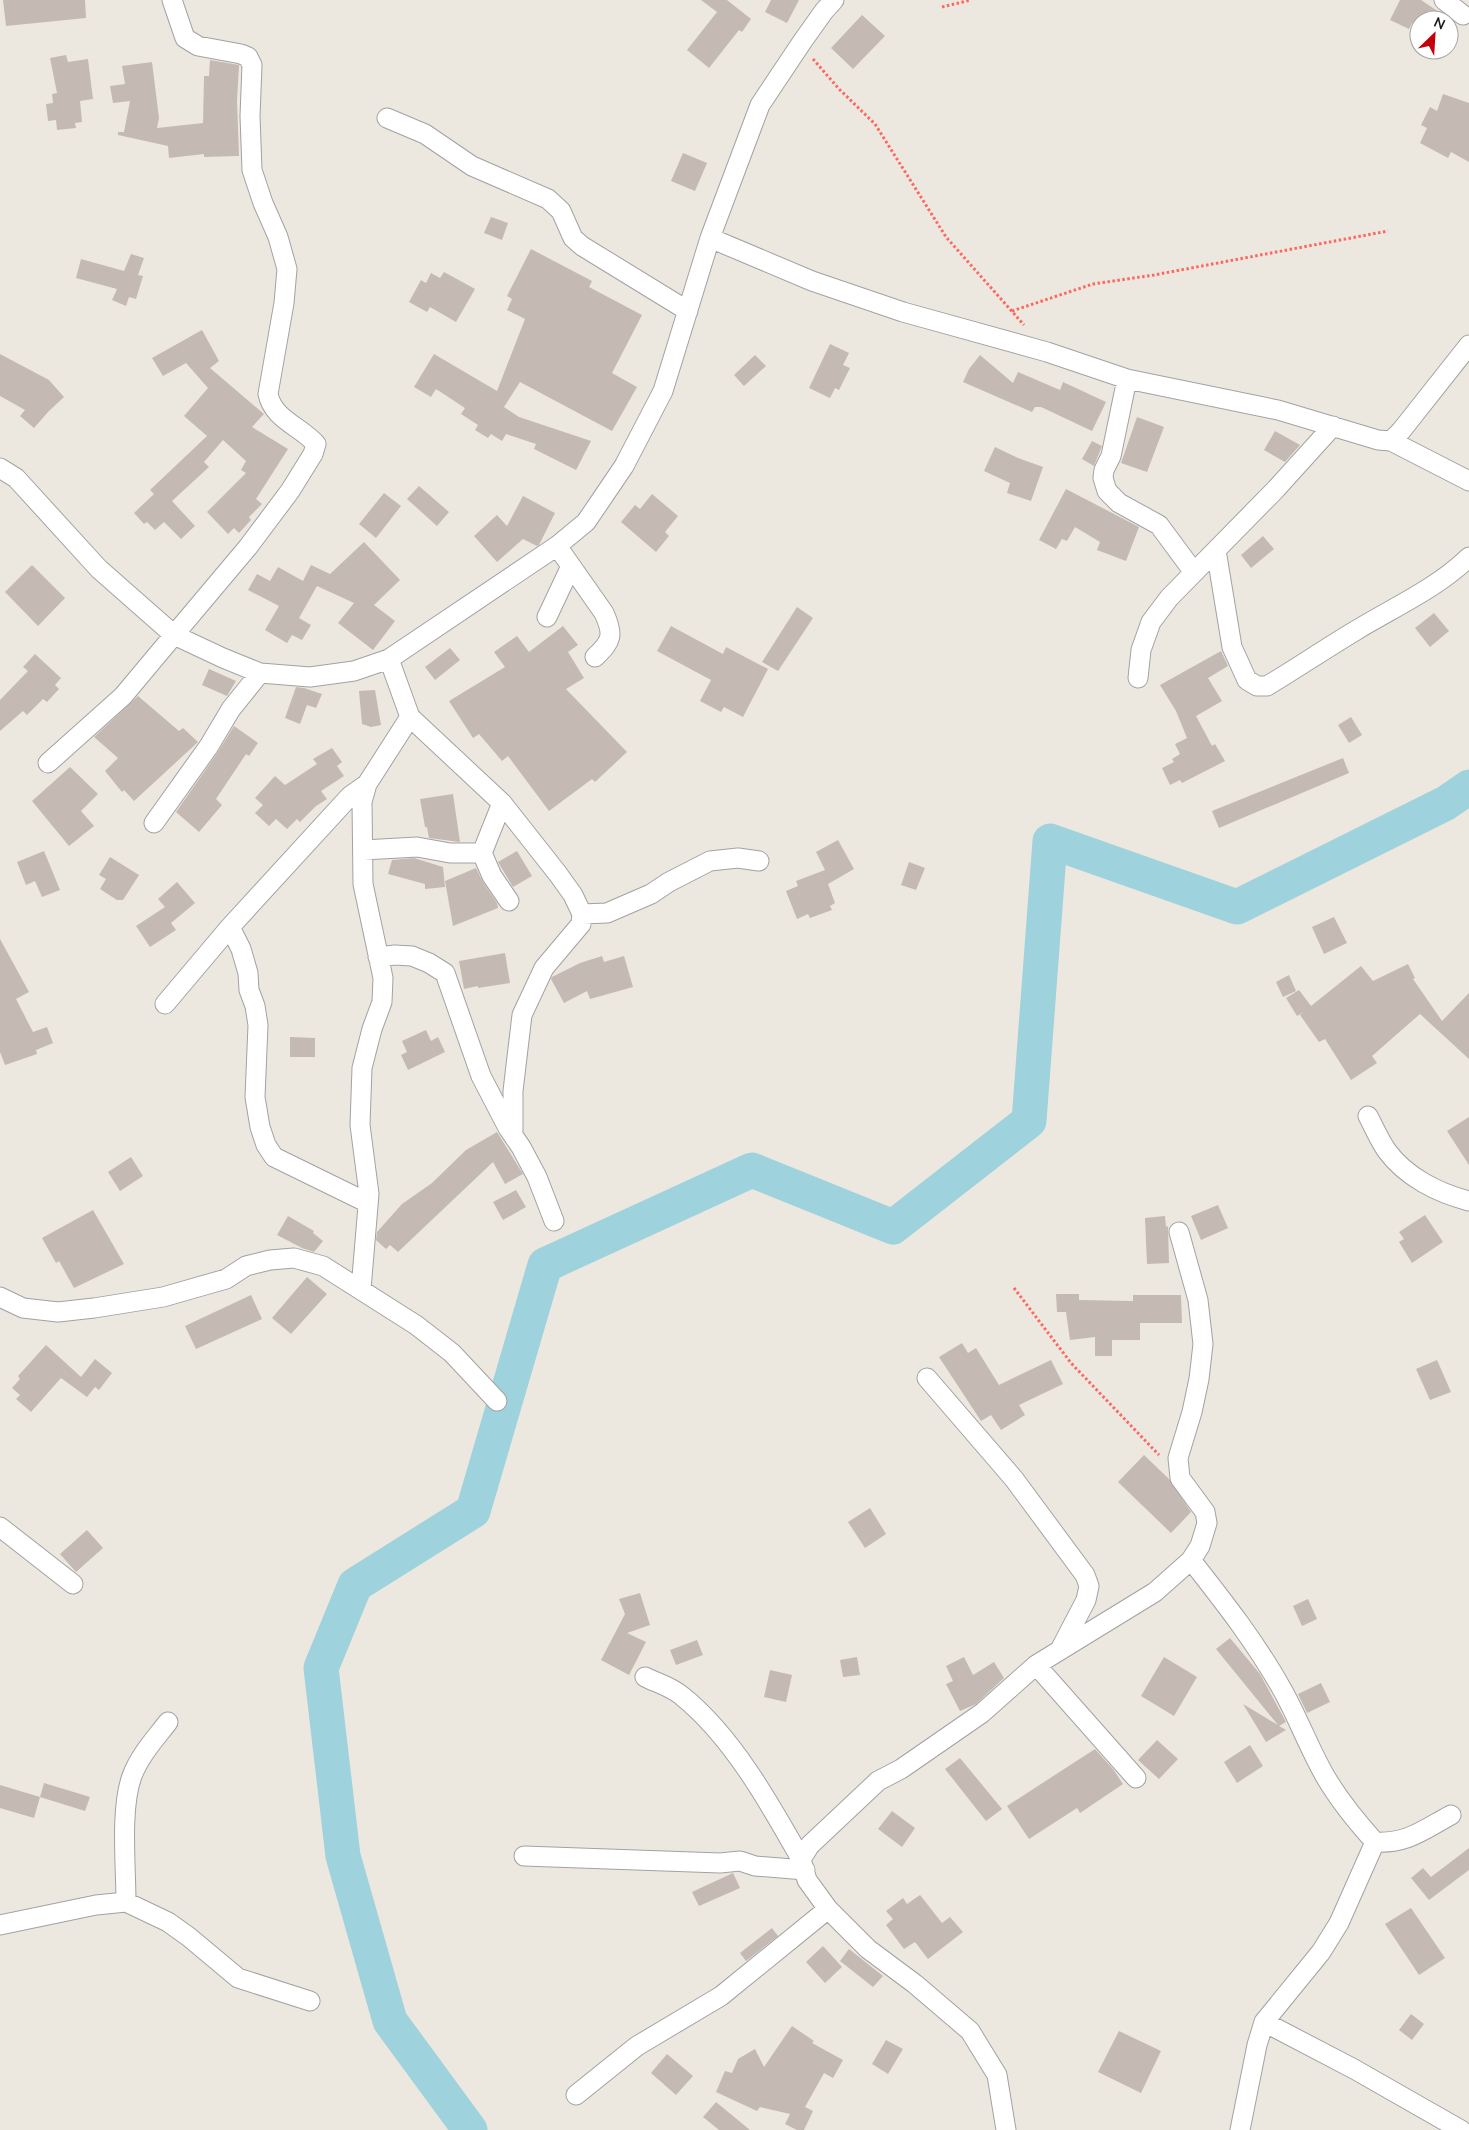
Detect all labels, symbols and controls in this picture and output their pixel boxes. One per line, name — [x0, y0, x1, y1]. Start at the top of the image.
north arrow — [1409, 10, 1459, 60]
text: N — [1431, 13, 1448, 34]

